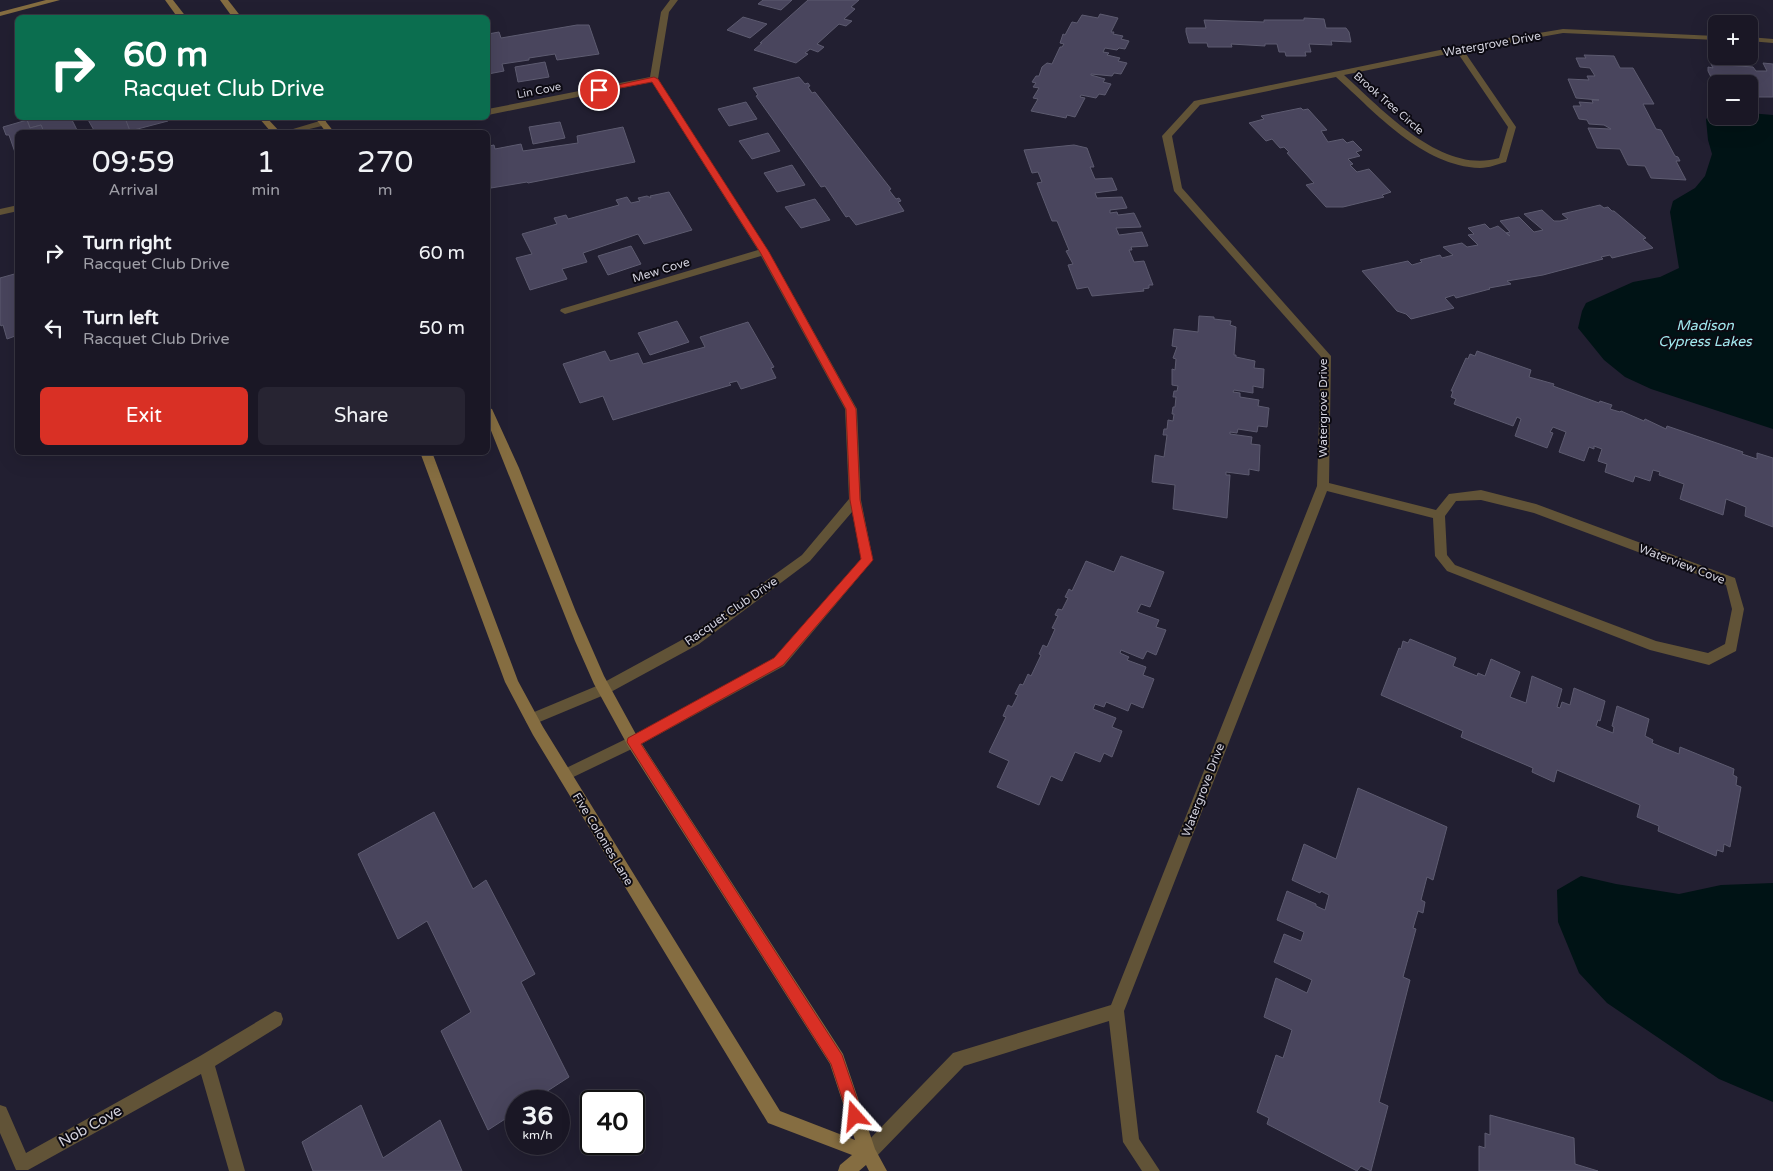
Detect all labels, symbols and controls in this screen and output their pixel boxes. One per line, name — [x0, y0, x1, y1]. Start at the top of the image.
map controls — [1708, 15, 1758, 125]
button: + — [1708, 15, 1758, 65]
street label: Watergrove Drive — [1442, 28, 1542, 59]
text: 60 m — [123, 34, 208, 76]
icon: right — [40, 35, 105, 100]
pin — [578, 69, 620, 111]
street label: Brook Tree Circle — [1351, 69, 1426, 137]
button: − — [1708, 75, 1758, 125]
text: Racquet Club Drive — [123, 76, 324, 102]
icon: arrive — [585, 76, 613, 104]
street label: Lin Cove — [516, 80, 562, 101]
text: 09:59 — [92, 144, 175, 181]
text: 1 — [256, 144, 275, 181]
text: 270 — [357, 144, 413, 181]
text: Arrival — [109, 180, 158, 200]
text: min — [252, 180, 280, 200]
text: m — [378, 180, 392, 200]
text: Turn right — [83, 232, 171, 254]
icon: right — [40, 239, 68, 267]
text: 60 m — [419, 242, 465, 264]
text: Racquet Club Drive — [83, 254, 230, 274]
street label: Mew Cove — [631, 255, 692, 285]
text: Turn left — [83, 307, 159, 329]
icon: left — [40, 314, 68, 342]
text: 50 m — [419, 317, 465, 339]
water label: Madison Cypress Lakes — [1658, 317, 1753, 350]
text: Racquet Club Drive — [83, 329, 230, 349]
street label: Watergrove Drive — [1316, 358, 1330, 457]
button: Exit — [40, 387, 248, 445]
button: Share — [258, 387, 465, 445]
street label: Waterview Cove — [1637, 541, 1727, 587]
street label: Racquet Club Drive — [682, 574, 780, 648]
street label: Watergrove Drive — [1179, 741, 1227, 839]
street label: Five Colonies Lane — [570, 790, 636, 888]
position arrow — [828, 1089, 880, 1141]
speed limit sign: 40 — [580, 1090, 645, 1155]
street label: Nob Cove — [55, 1101, 125, 1151]
text: 36 — [522, 1101, 553, 1131]
text: km/h — [522, 1128, 553, 1142]

